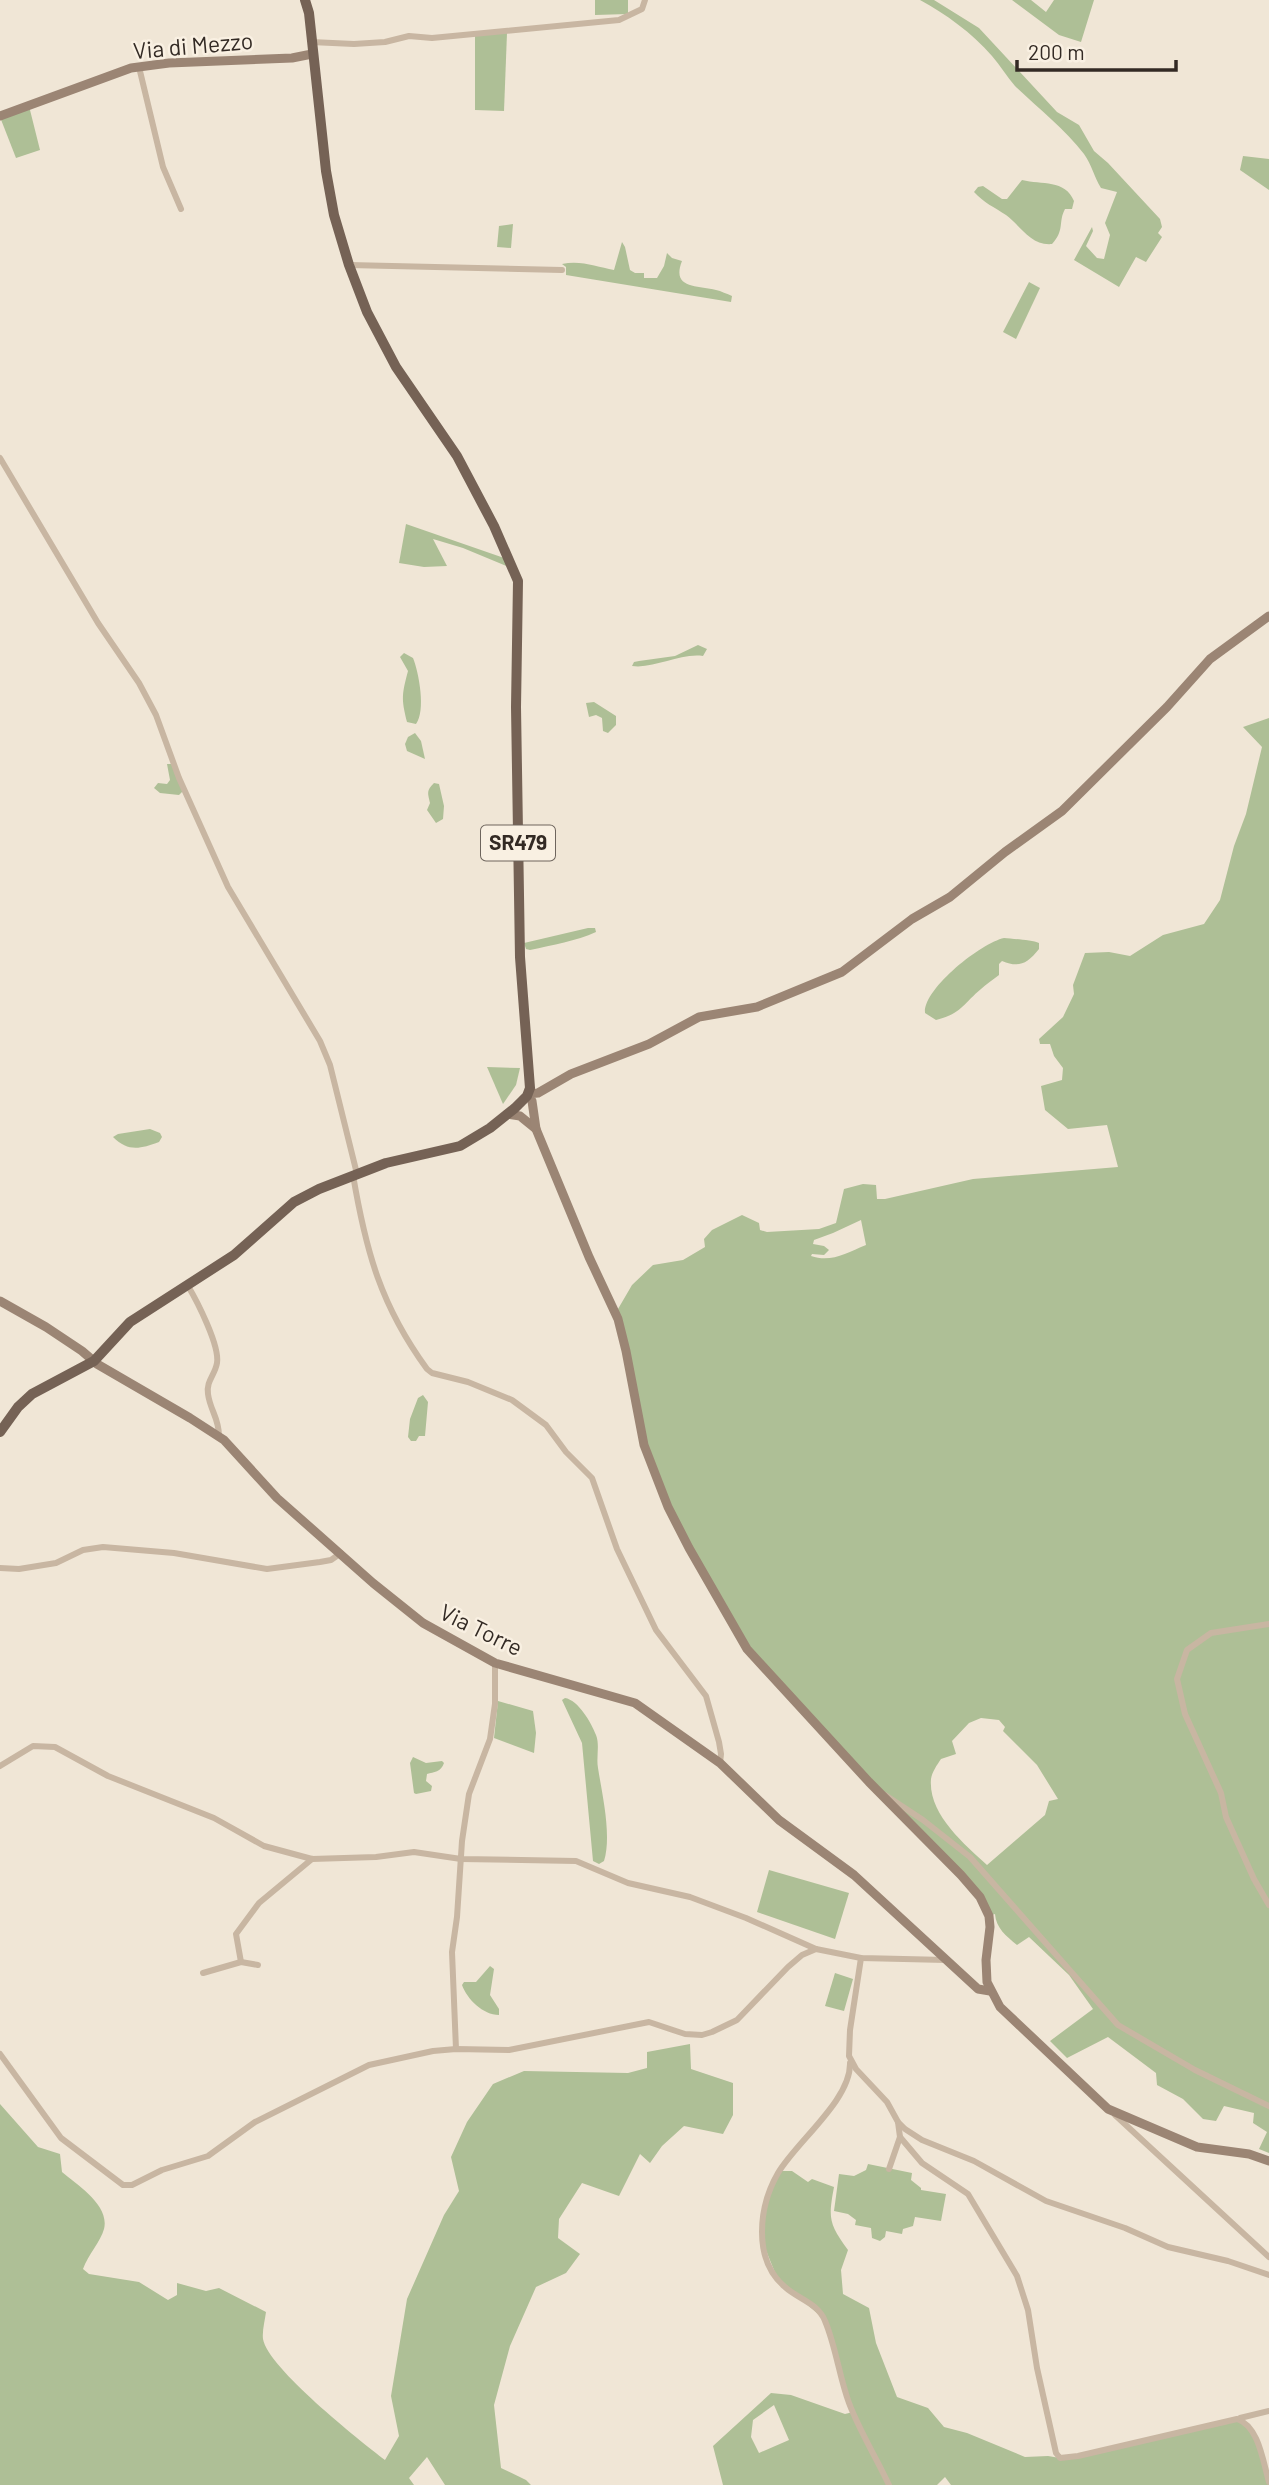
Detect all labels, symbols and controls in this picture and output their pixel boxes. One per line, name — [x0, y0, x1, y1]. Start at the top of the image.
street label: Via di Mezzo — [132, 26, 254, 64]
scale bar — [1017, 28, 1176, 72]
text: 200 m — [1028, 39, 1085, 64]
road number: SR479 — [481, 826, 555, 860]
street label: Via Torre — [435, 1597, 527, 1661]

